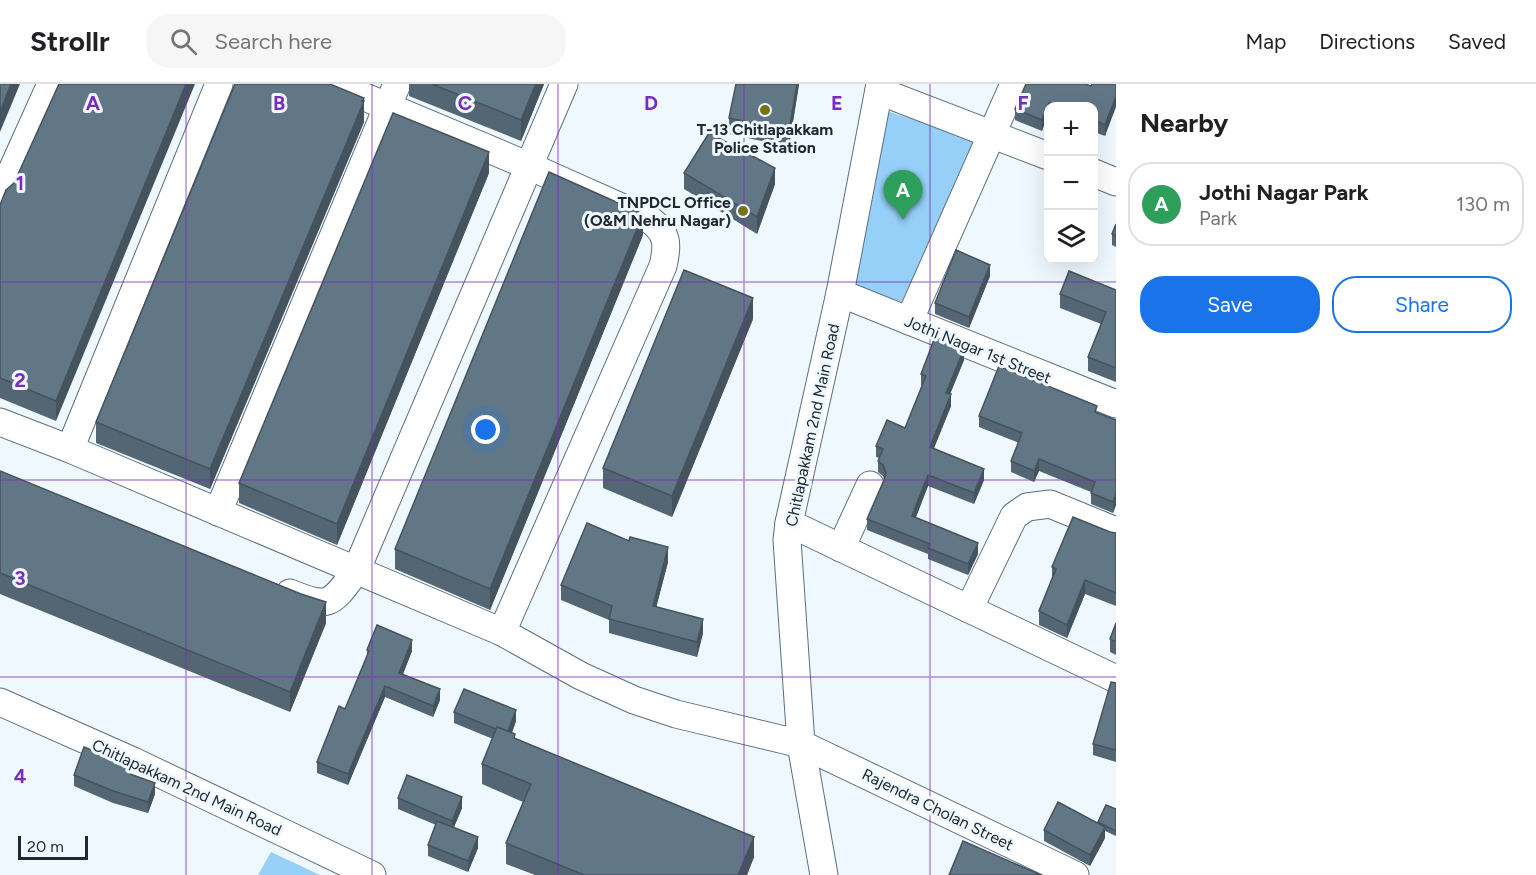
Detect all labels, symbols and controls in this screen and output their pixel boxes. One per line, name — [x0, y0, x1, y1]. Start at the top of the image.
search box — [146, 14, 566, 68]
text: Strollr — [30, 24, 110, 58]
icon: search — [167, 25, 200, 58]
text: Search here — [215, 28, 332, 55]
text: Map — [1245, 29, 1286, 54]
text: Directions — [1319, 29, 1415, 54]
text: Saved — [1448, 29, 1506, 54]
text: A — [86, 91, 101, 115]
text: B — [273, 91, 285, 115]
text: C — [458, 91, 472, 115]
text: D — [644, 91, 658, 115]
text: E — [831, 91, 843, 115]
text: F — [1017, 91, 1029, 115]
map controls — [1044, 102, 1098, 264]
button: + — [1044, 102, 1098, 156]
marker: T-13 Chitlapakkam Police Station — [758, 103, 772, 117]
text: Nearby — [1140, 107, 1228, 139]
place label: T-13 Chitlapakkam Police Station — [697, 120, 833, 157]
button: − — [1044, 156, 1098, 210]
pin: A — [884, 170, 922, 220]
text: 1 — [16, 171, 24, 195]
text: Jothi Nagar Park — [1199, 179, 1369, 206]
text: A — [1154, 192, 1169, 216]
text: 130 m — [1456, 192, 1510, 216]
place label: TNPDCL Office (O&M Nehru Nagar) — [584, 193, 731, 230]
marker: TNPDCL Office (O&M Nehru Nagar) — [736, 204, 750, 218]
text: Park — [1199, 206, 1237, 230]
button: layers — [1044, 210, 1098, 264]
button: Save — [1140, 276, 1320, 333]
button: Share — [1332, 276, 1512, 333]
street label: Jothi Nagar 1st Street — [902, 311, 1054, 388]
street label: Chitlapakkam 2nd Main Road — [782, 322, 843, 528]
text: 2 — [14, 368, 26, 392]
your location — [471, 415, 500, 444]
text: 3 — [14, 566, 26, 590]
street label: Chitlapakkam 2nd Main Road — [89, 735, 285, 840]
text: 4 — [14, 764, 27, 788]
street label: Rajendra Cholan Street — [859, 764, 1017, 854]
scale bar — [18, 833, 88, 860]
text: 20 m — [27, 837, 64, 856]

